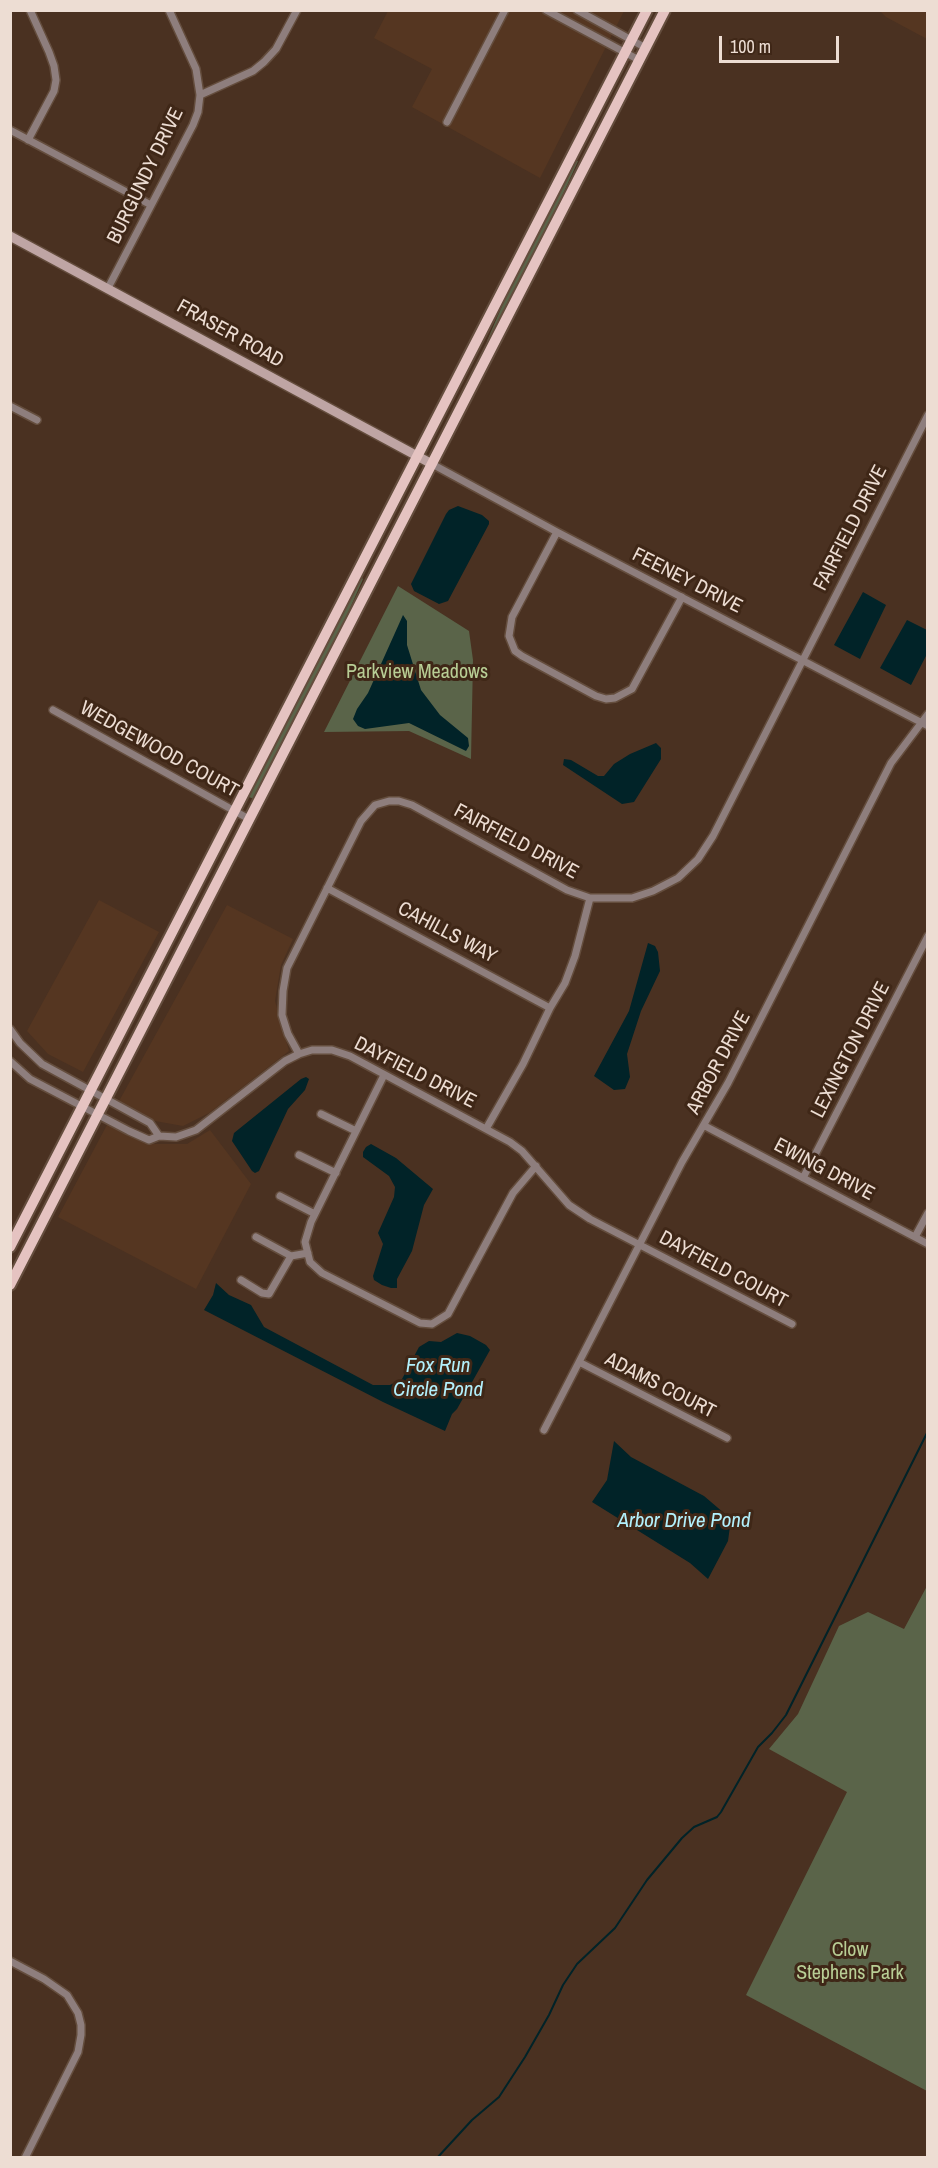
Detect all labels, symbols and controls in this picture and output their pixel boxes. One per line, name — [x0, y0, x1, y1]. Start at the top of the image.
scale bar — [722, 24, 842, 62]
text: 100 m — [730, 34, 771, 59]
street label: BURGUNDY DRIVE — [103, 104, 189, 248]
street label: FRASER ROAD — [172, 295, 288, 373]
street label: FAIRFIELD DRIVE — [809, 461, 893, 595]
street label: FEENEY DRIVE — [628, 543, 746, 619]
park label: Parkview Meadows — [346, 661, 488, 685]
street label: WEDGEWOOD COURT — [76, 697, 242, 803]
street label: FAIRFIELD DRIVE — [450, 799, 582, 885]
street label: CAHILLS WAY — [393, 897, 501, 969]
street label: LEXINGTON DRIVE — [806, 978, 896, 1122]
street label: ARBOR DRIVE — [682, 1007, 756, 1119]
street label: DAYFIELD DRIVE — [350, 1032, 480, 1114]
street label: EWING DRIVE — [770, 1134, 878, 1206]
street label: DAYFIELD COURT — [655, 1226, 791, 1314]
street label: ADAMS COURT — [601, 1348, 719, 1424]
water label: Fox Run Circle Pond — [393, 1353, 483, 1403]
water label: Arbor Drive Pond — [617, 1508, 751, 1534]
park label: Clow Stephens Park — [796, 1939, 904, 1986]

